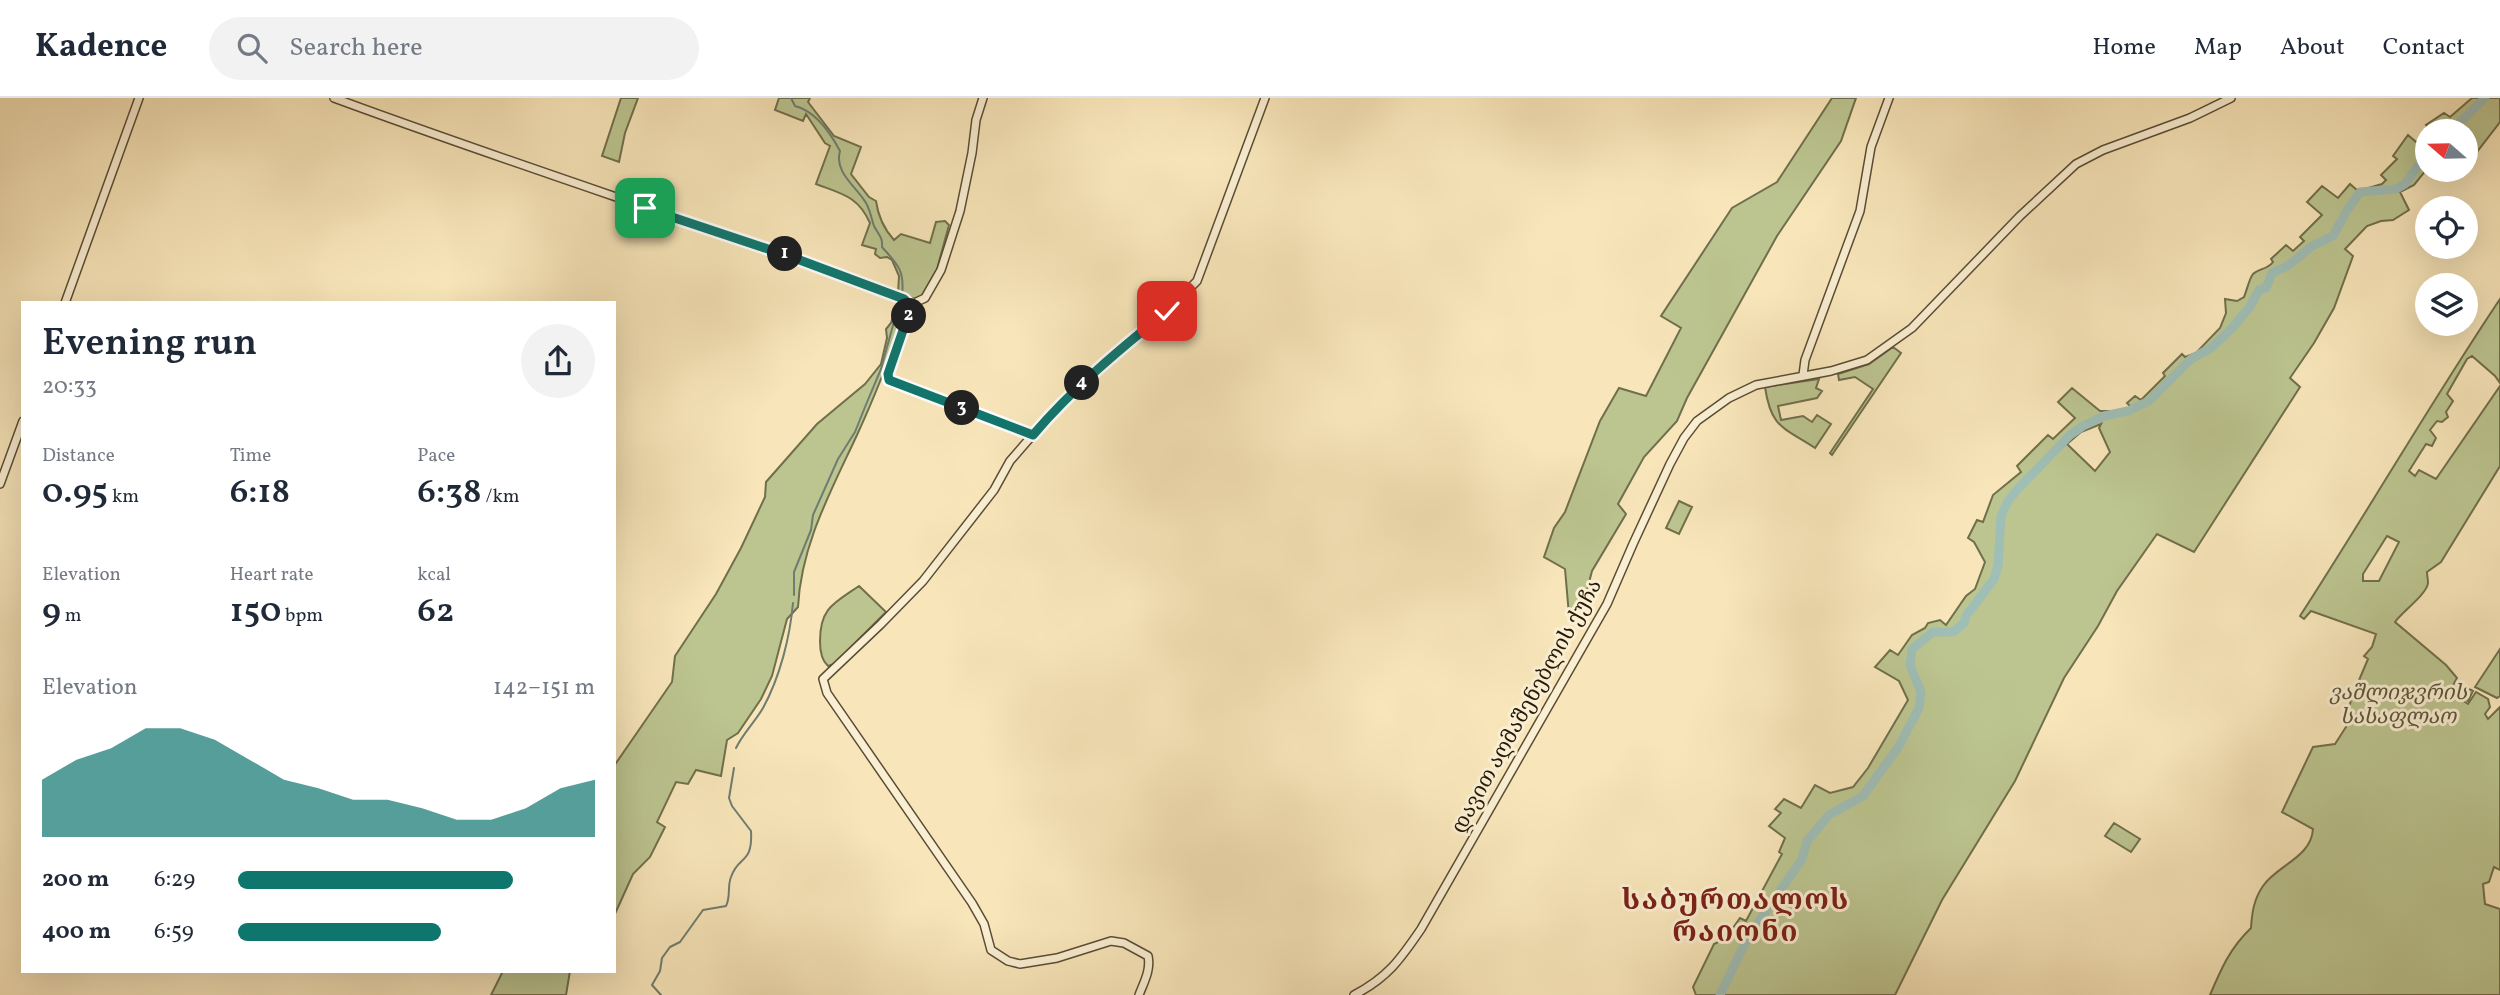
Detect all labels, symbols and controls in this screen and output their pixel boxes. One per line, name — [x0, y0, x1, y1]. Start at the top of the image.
search box — [209, 17, 699, 80]
text: Kadence — [35, 25, 167, 71]
icon: search — [233, 29, 271, 67]
text: Search here — [289, 30, 423, 66]
text: Home — [2092, 31, 2156, 65]
text: Map — [2194, 31, 2242, 65]
text: About — [2280, 31, 2345, 65]
text: Contact — [2383, 31, 2465, 65]
north arrow — [2415, 119, 2478, 182]
map controls — [2415, 119, 2478, 336]
pin — [615, 178, 675, 238]
icon: arrive — [626, 189, 664, 227]
button: locate — [2415, 196, 2478, 259]
pin: 1 — [768, 236, 802, 272]
text: 1 — [781, 240, 788, 266]
button: layers — [2415, 273, 2478, 336]
pin — [1137, 281, 1197, 341]
icon: check — [1148, 292, 1186, 330]
pin: 2 — [892, 298, 926, 333]
text: 2 — [904, 302, 913, 328]
text: Evening run — [42, 318, 257, 371]
button: share — [521, 324, 595, 398]
pin: 4 — [1064, 366, 1100, 400]
text: 4 — [1076, 369, 1087, 395]
text: 20:33 — [42, 371, 97, 403]
pin: 3 — [944, 390, 979, 426]
text: 3 — [957, 394, 966, 420]
text: Distance — [42, 443, 115, 469]
text: Time — [230, 443, 271, 469]
text: Pace — [417, 443, 455, 469]
text: 0.95 — [42, 469, 108, 517]
text: 6:18 — [230, 469, 290, 517]
text: 6:38 — [417, 469, 482, 517]
text: km — [108, 484, 139, 510]
text: /km — [482, 484, 520, 510]
text: Elevation — [42, 562, 121, 588]
text: Heart rate — [230, 562, 314, 588]
text: kcal — [417, 562, 451, 588]
street label: დავით აღმაშენებლის ქუჩა — [1445, 574, 1609, 839]
text: 9 — [42, 588, 61, 636]
text: 150 — [230, 588, 281, 636]
text: 62 — [417, 588, 454, 636]
text: m — [61, 603, 82, 629]
text: bpm — [281, 603, 323, 629]
text: Elevation — [42, 672, 138, 704]
text: 142–151 m — [493, 672, 595, 704]
park label: ვაშლიჯვრის სასაფლაო — [2329, 679, 2468, 732]
text: 200 m — [42, 864, 109, 896]
text: 6:29 — [154, 864, 195, 896]
district label: საბურთალოს რაიონი — [1622, 882, 1850, 953]
text: 400 m — [42, 916, 111, 948]
text: 6:59 — [154, 916, 194, 948]

